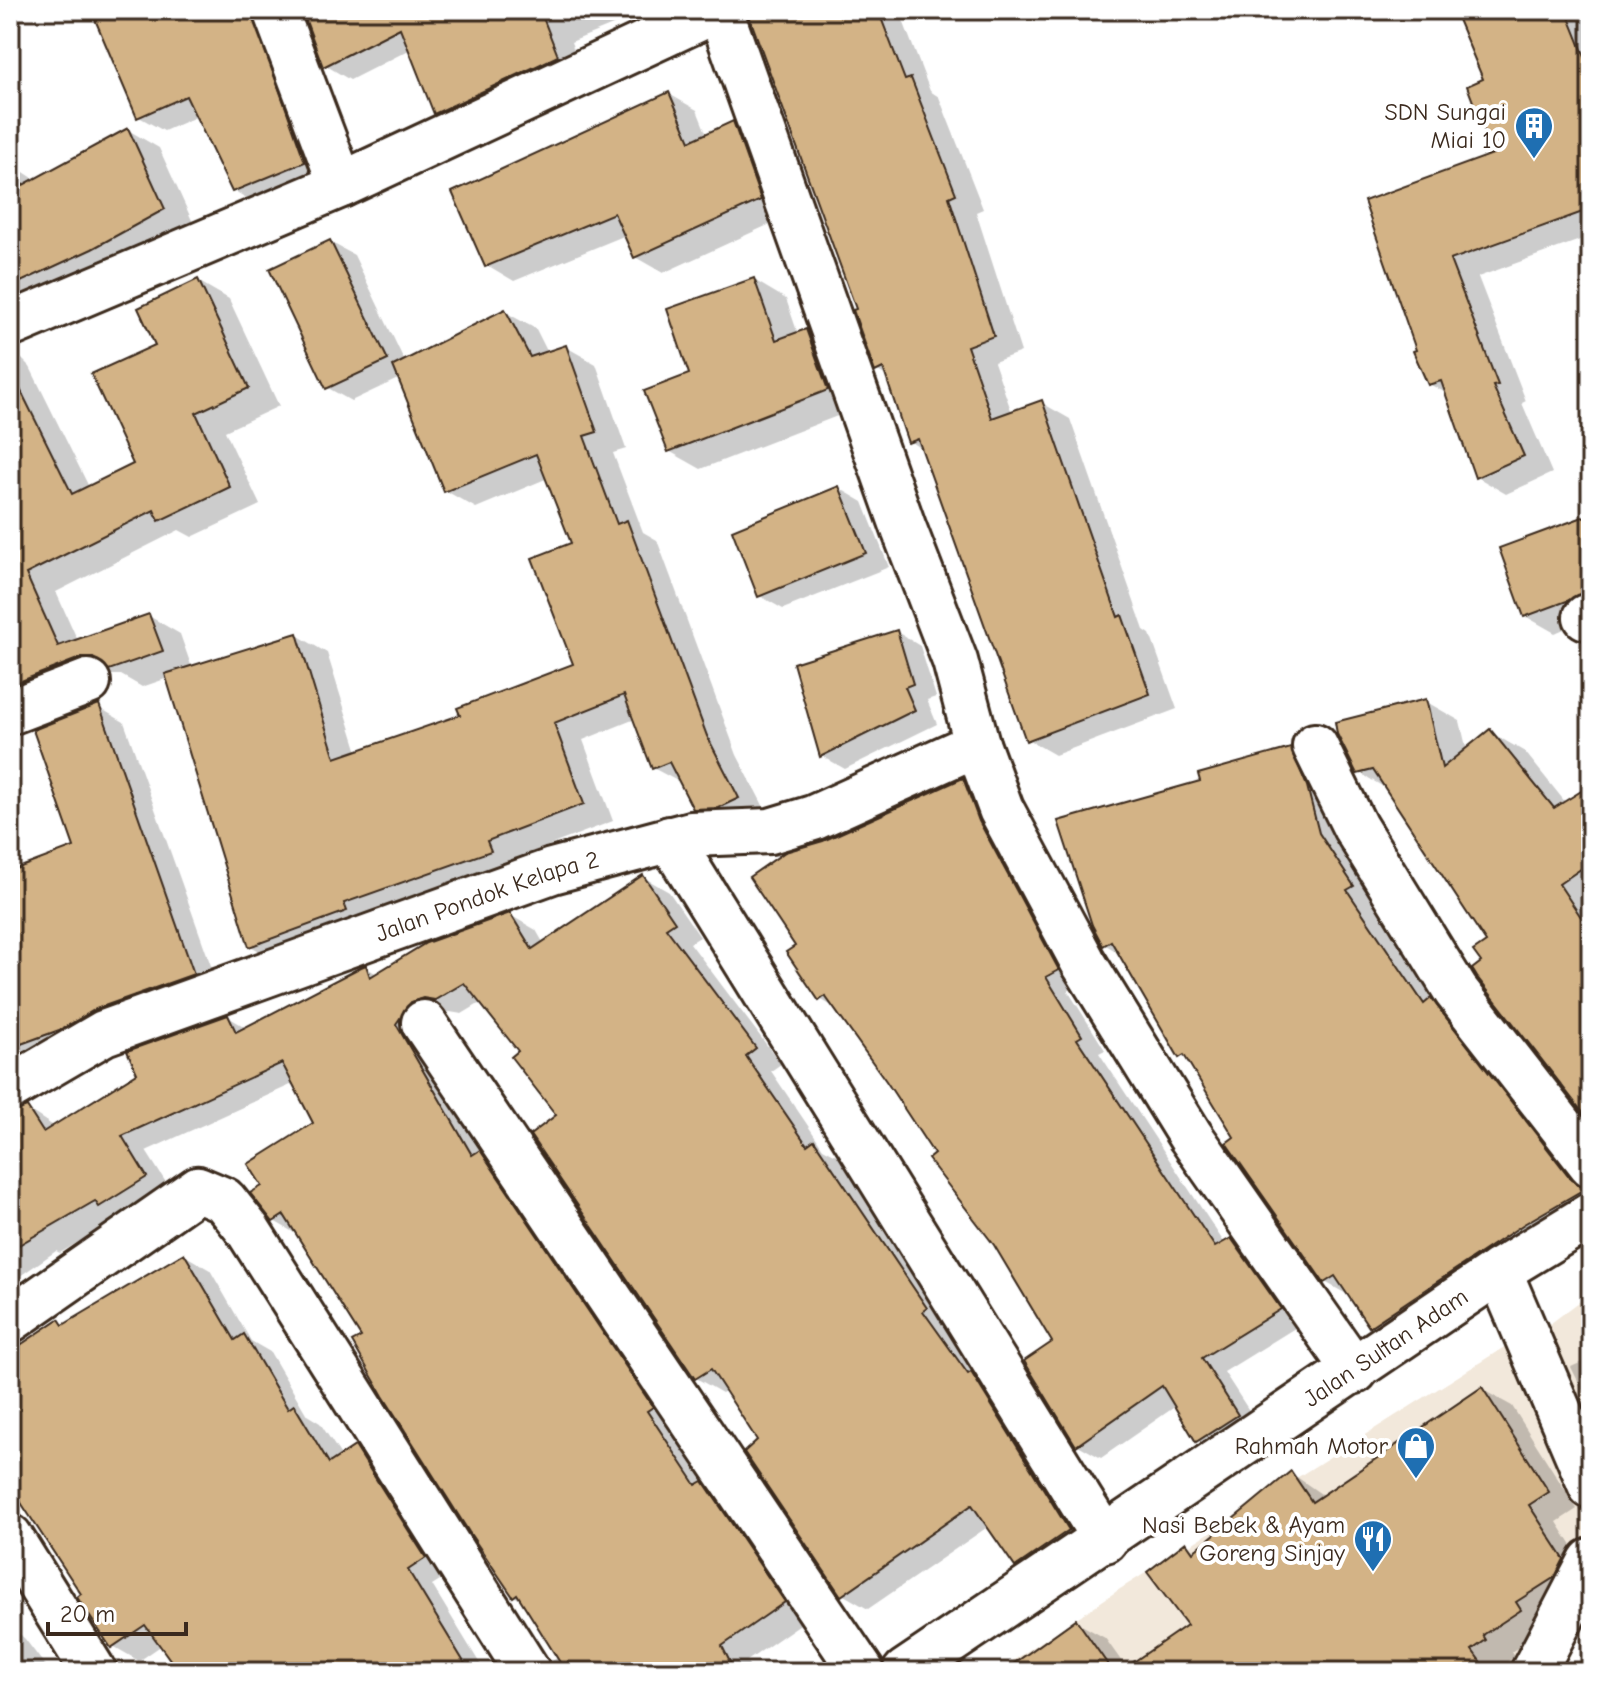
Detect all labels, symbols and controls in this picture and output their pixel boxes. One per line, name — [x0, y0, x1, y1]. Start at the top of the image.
place label: SDN Sungai Miai 10 — [1385, 98, 1506, 154]
building icon: SDN Sungai Miai 10 — [1513, 105, 1555, 160]
street label: Jalan Pondok Kelapa 2 — [372, 845, 602, 948]
street label: Jalan Sultan Adam — [1298, 1282, 1473, 1413]
shop icon: Rahmah Motor — [1395, 1425, 1437, 1480]
place label: Rahmah Motor — [1235, 1432, 1388, 1460]
place label: Nasi Bebek & Ayam Goreng Sinjay — [1142, 1511, 1345, 1567]
restaurant icon: Nasi Bebek & Ayam Goreng Sinjay — [1352, 1518, 1394, 1573]
scale bar — [48, 1586, 186, 1636]
text: 20 m — [60, 1600, 115, 1628]

